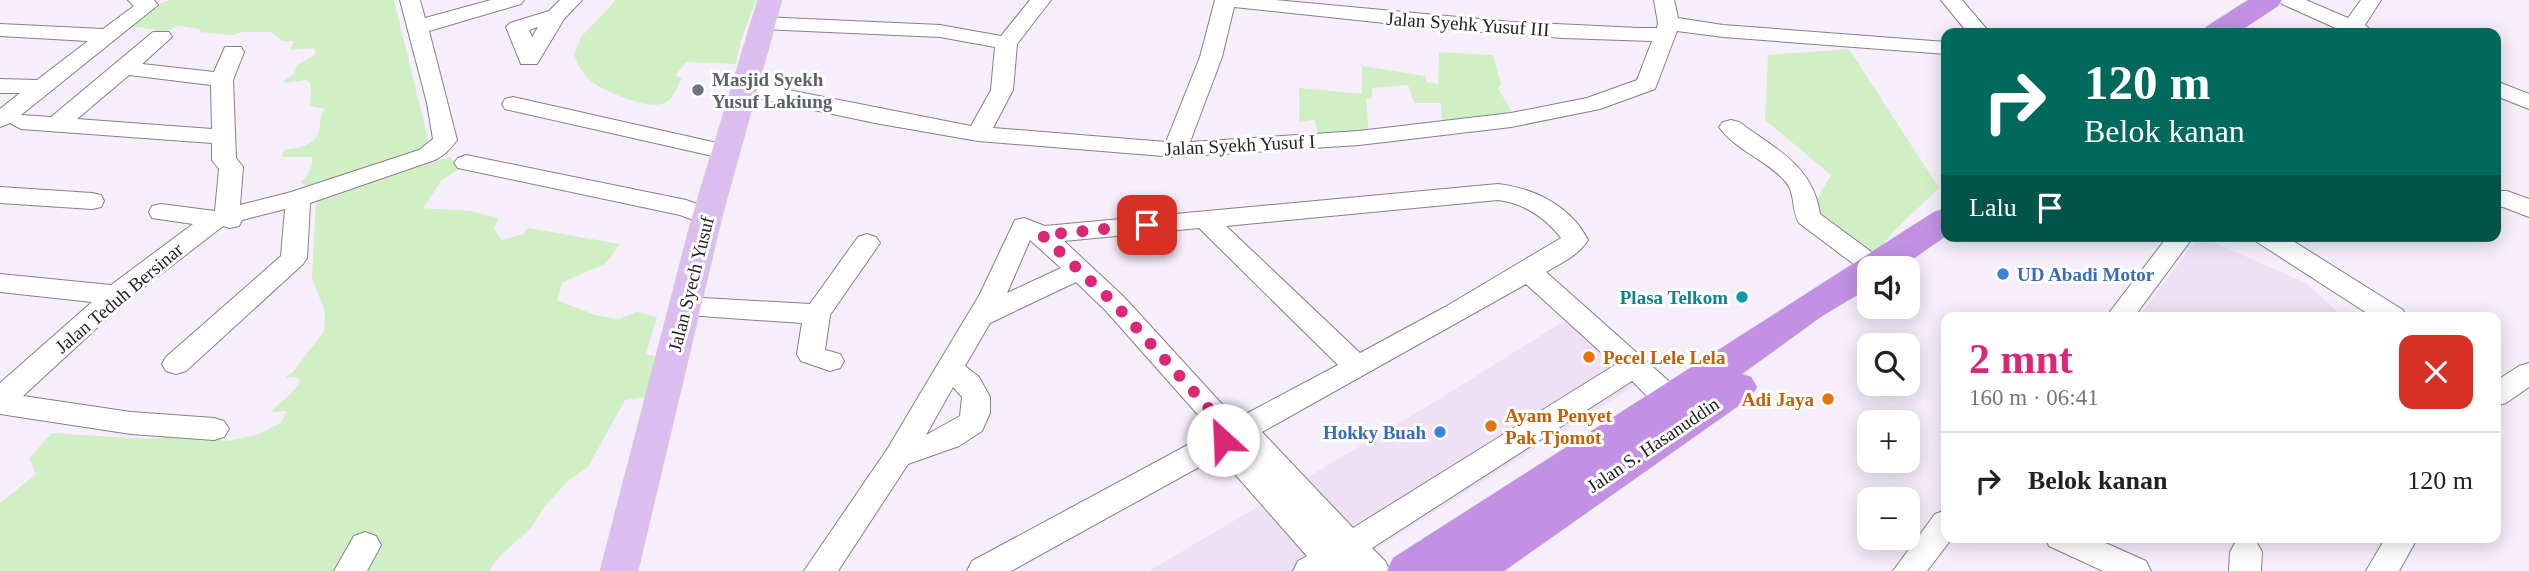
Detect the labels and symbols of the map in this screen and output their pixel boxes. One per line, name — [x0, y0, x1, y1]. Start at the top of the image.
street label: Jalan Syehk Yusuf III — [1386, 8, 1550, 40]
place label: Masjid Syekh Yusuf Lakiung — [712, 69, 833, 112]
marker: Masjid Syekh Yusuf Lakiung — [690, 82, 706, 98]
street label: Jalan Syekh Yusuf I — [1164, 131, 1316, 159]
pin — [1117, 195, 1177, 255]
street label: Jalan Syech Yusuf — [664, 214, 718, 354]
street label: Jalan Teduh Bersinar — [51, 238, 187, 357]
place label: UD Abadi Motor — [2017, 264, 2155, 285]
marker: UD Abadi Motor — [1995, 266, 2011, 282]
place label: Plasa Telkom — [1620, 287, 1728, 308]
marker: Plasa Telkom — [1734, 289, 1750, 305]
place label: Pecel Lele Lela — [1603, 347, 1726, 368]
marker: Pecel Lele Lela — [1581, 349, 1597, 365]
place label: Adi Jaya — [1742, 389, 1814, 410]
marker: Adi Jaya — [1820, 391, 1836, 407]
street label: Jalan S. Hasanuddin — [1583, 393, 1723, 497]
position arrow — [1186, 403, 1260, 477]
place label: Ayam Penyet Pak Tjomot — [1505, 405, 1612, 448]
marker: Ayam Penyet Pak Tjomot — [1483, 418, 1499, 434]
place label: Hokky Buah — [1323, 422, 1426, 443]
marker: Hokky Buah — [1432, 424, 1448, 440]

